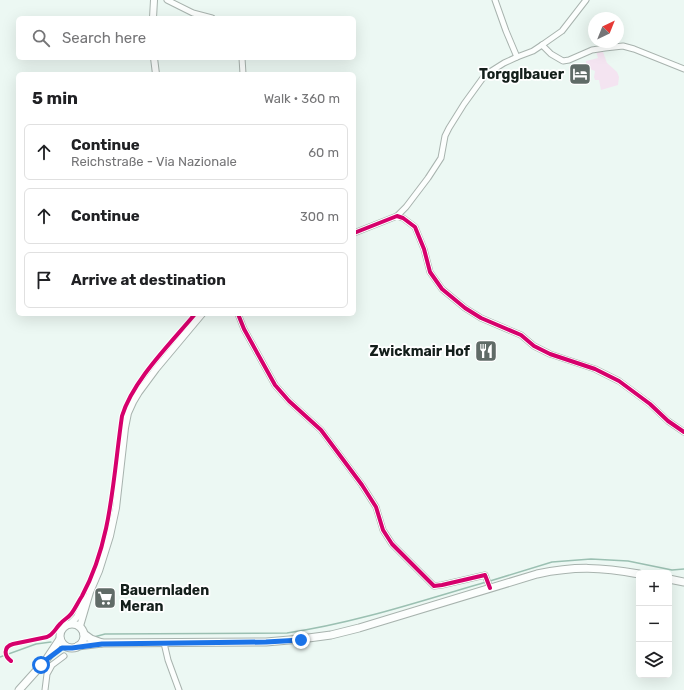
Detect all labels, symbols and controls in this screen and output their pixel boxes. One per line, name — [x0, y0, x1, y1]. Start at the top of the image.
north arrow — [588, 12, 624, 48]
search box — [16, 16, 356, 60]
icon: search — [30, 27, 52, 49]
text: Search here — [62, 29, 146, 47]
hotel icon: Torgglbauer — [567, 61, 593, 87]
place label: Torgglbauer — [479, 66, 565, 83]
text: 5 min — [32, 88, 78, 108]
text: Walk · 360 m — [264, 91, 340, 106]
text: Continue — [71, 136, 140, 154]
icon: ahead — [33, 141, 55, 163]
text: 60 m — [308, 145, 339, 160]
text: Reichstraße - Via Nazionale — [71, 154, 237, 169]
icon: ahead — [33, 205, 55, 227]
text: Continue — [71, 207, 140, 225]
text: 300 m — [300, 209, 339, 224]
icon: arrive — [33, 269, 55, 291]
text: Arrive at destination — [71, 271, 226, 289]
restaurant icon: Zwickmair Hof — [473, 338, 499, 364]
place label: Zwickmair Hof — [370, 343, 471, 360]
map controls — [636, 570, 672, 678]
button: + — [636, 570, 672, 606]
place label: Bauernladen Meran — [120, 582, 209, 615]
supermarket icon: Bauernladen Meran — [92, 585, 118, 611]
button: − — [636, 606, 672, 642]
route end — [292, 631, 310, 649]
button: layers — [636, 642, 672, 678]
route start — [32, 656, 50, 674]

